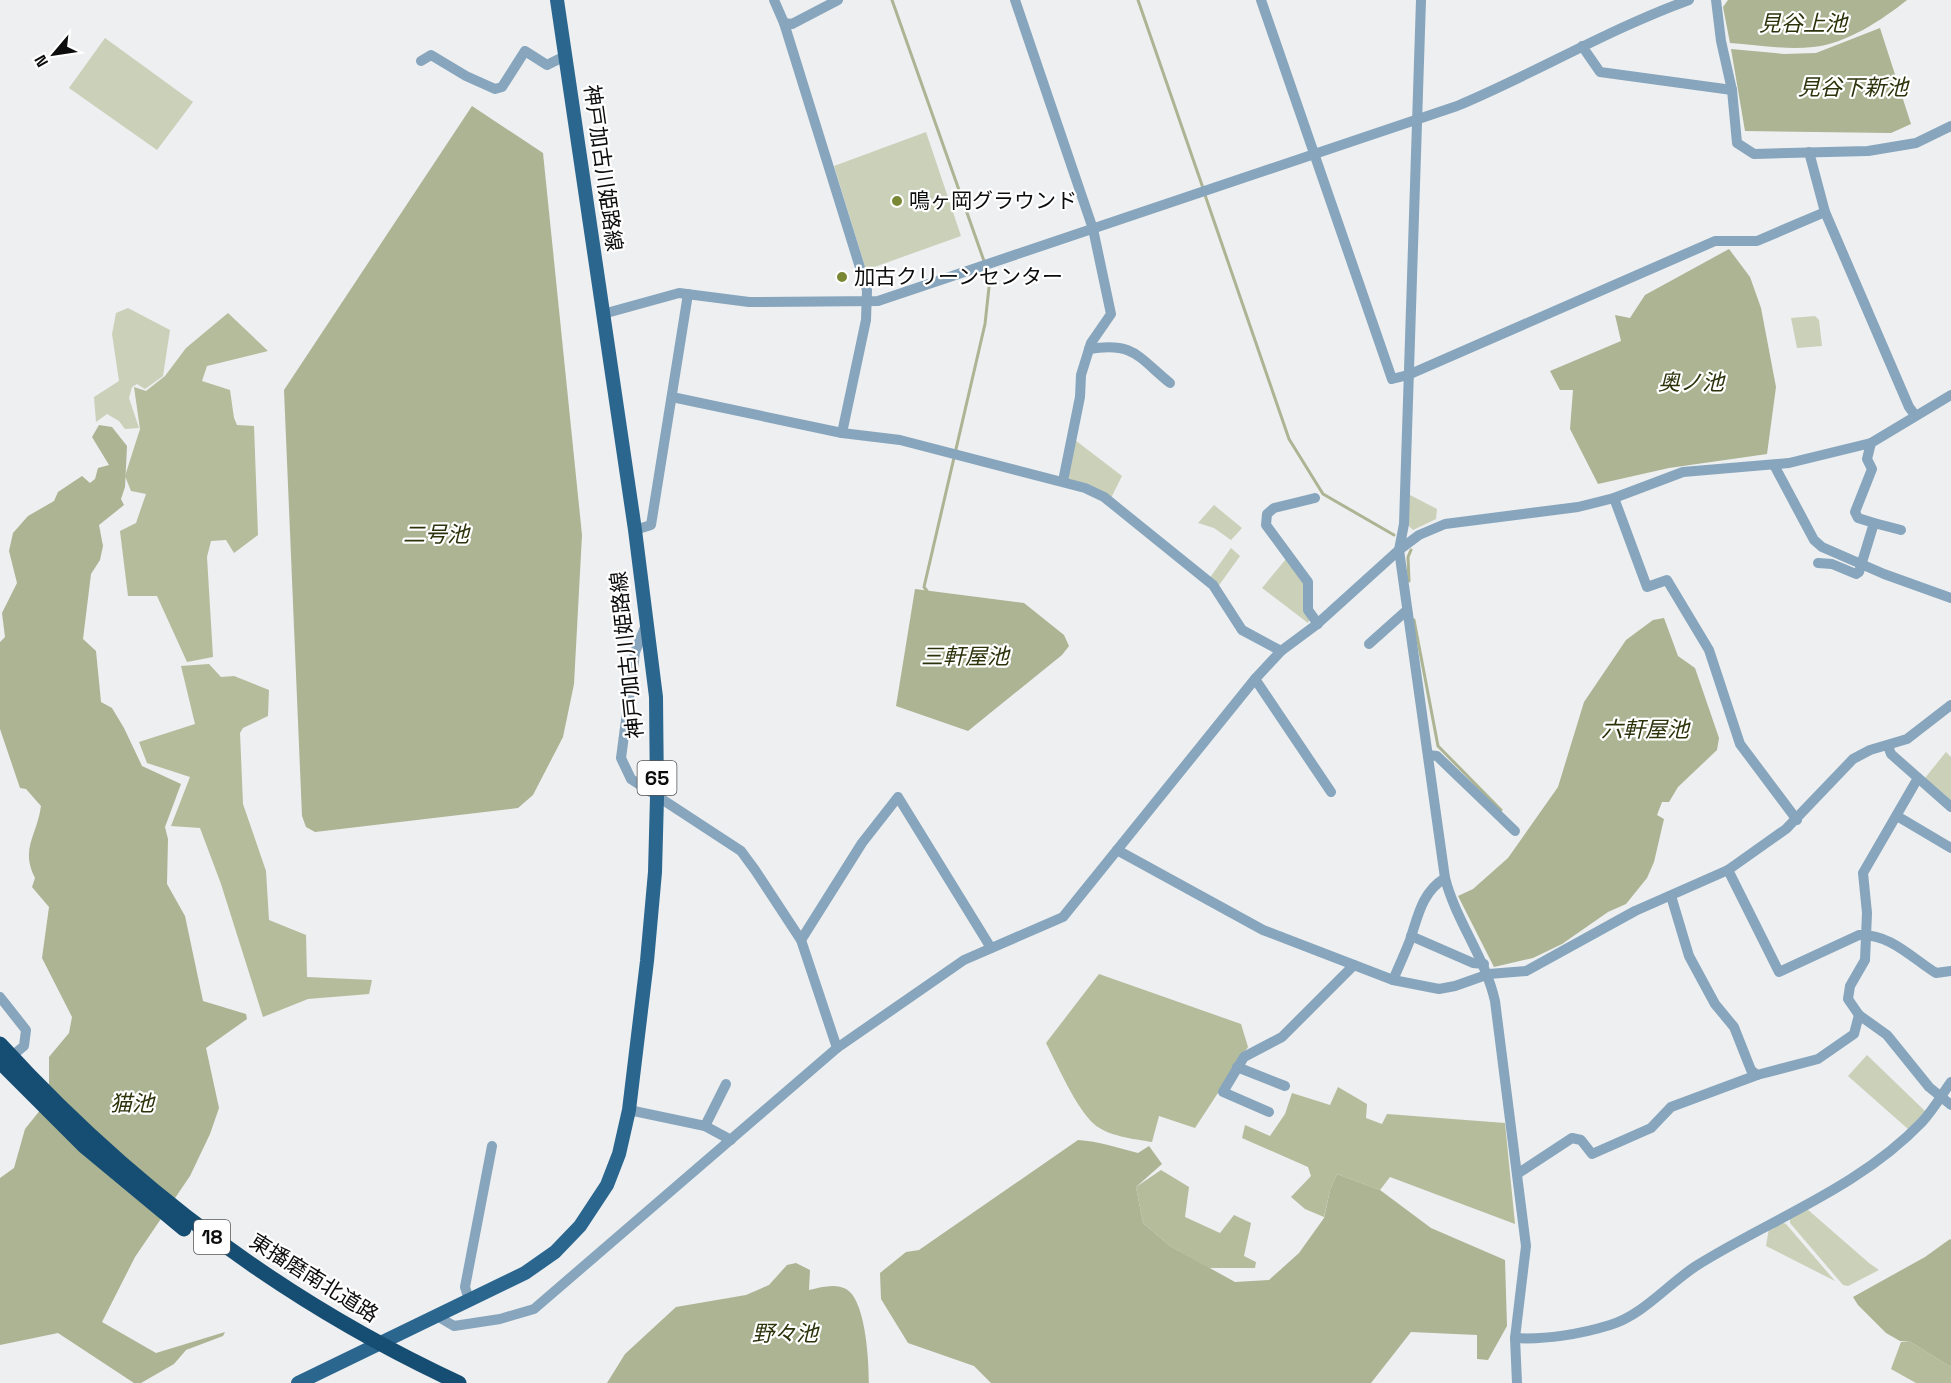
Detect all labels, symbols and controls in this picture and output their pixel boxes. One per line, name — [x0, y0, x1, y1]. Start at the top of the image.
water label: 見谷上池 — [1759, 9, 1849, 37]
north arrow — [24, 24, 84, 84]
text: N — [30, 51, 53, 71]
water label: 見谷下新池 — [1798, 73, 1910, 101]
street label: 神戸加古川姫路線 — [578, 83, 629, 253]
place label: 鳴ヶ岡グラウンド — [909, 187, 1077, 214]
marker: 鳴ヶ岡グラウンド — [890, 194, 904, 208]
place label: 加古クリーンセンター — [854, 263, 1063, 290]
marker: 加古クリーンセンター — [835, 270, 849, 284]
water label: 奥ノ池 — [1658, 368, 1726, 396]
water label: 二号池 — [403, 520, 471, 548]
street label: 神戸加古川姫路線 — [604, 570, 649, 740]
water label: 三軒屋池 — [921, 642, 1011, 670]
water label: 六軒屋池 — [1601, 715, 1691, 743]
road number: 65 — [638, 761, 676, 795]
water label: 猫池 — [110, 1089, 156, 1117]
road number: 18 — [194, 1220, 230, 1254]
street label: 東播磨南北道路 — [245, 1227, 384, 1328]
water label: 野々池 — [752, 1319, 820, 1347]

